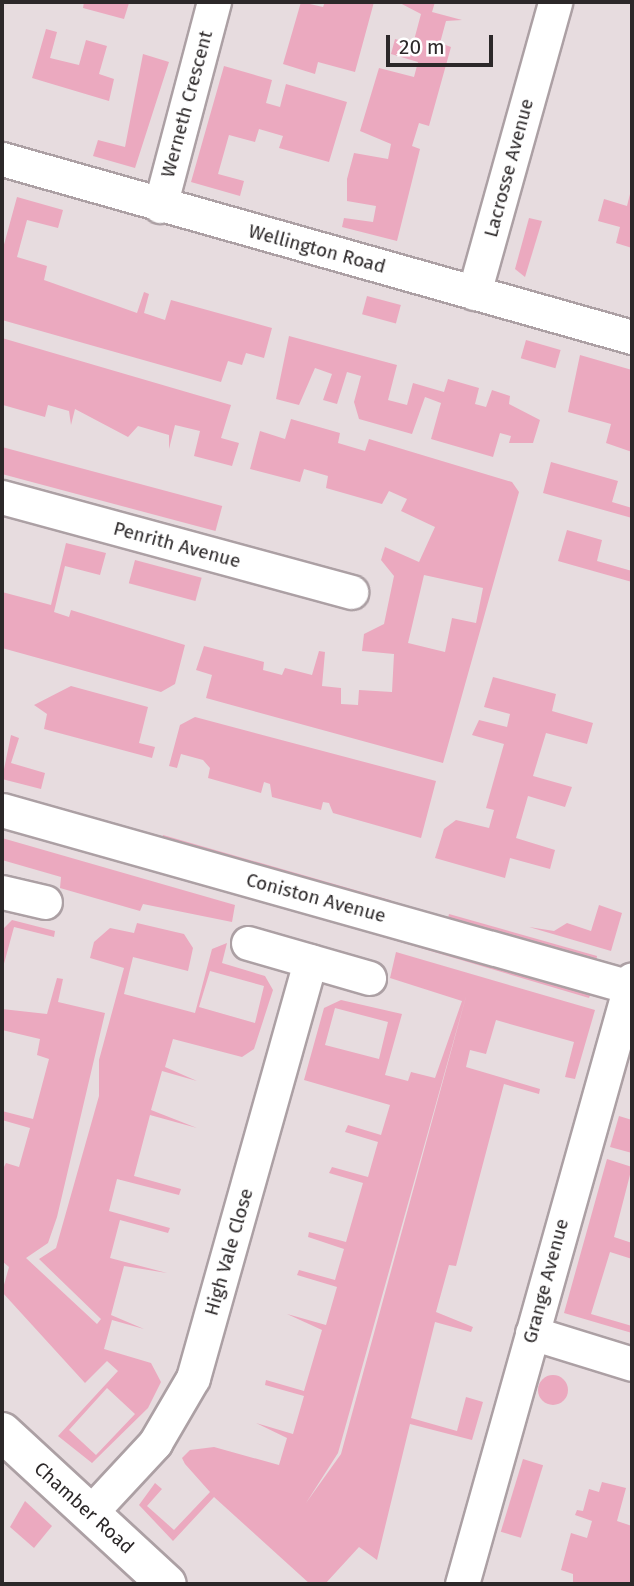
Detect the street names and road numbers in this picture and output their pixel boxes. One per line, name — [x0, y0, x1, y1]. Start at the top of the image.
street label: Werneth Crescent — [156, 28, 218, 180]
street label: Lacrosse Avenue — [480, 96, 538, 240]
street label: Wellington Road — [246, 220, 388, 278]
street label: Penrith Avenue — [111, 517, 243, 573]
street label: Coniston Avenue — [244, 868, 388, 928]
street label: High Vale Close — [200, 1186, 258, 1318]
street label: Grange Avenue — [518, 1216, 574, 1346]
street label: Chamber Road — [30, 1457, 138, 1559]

